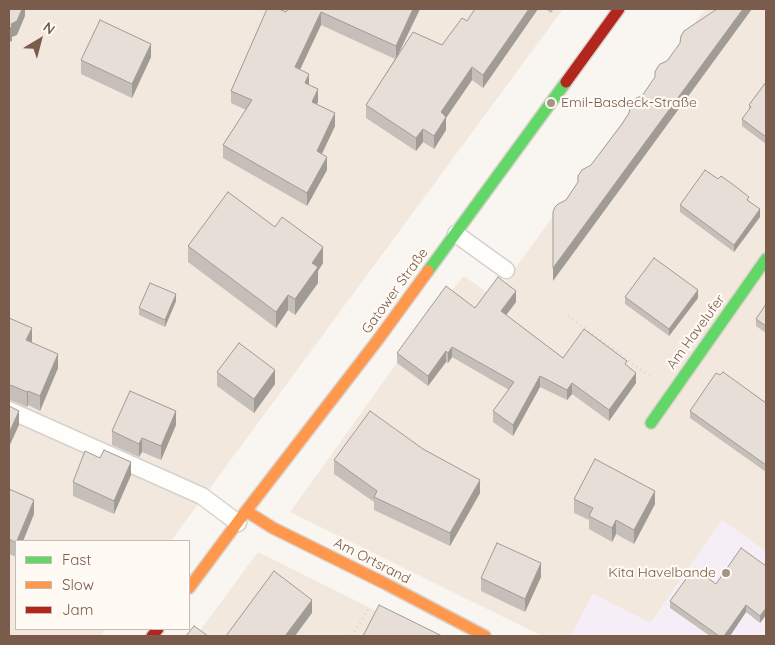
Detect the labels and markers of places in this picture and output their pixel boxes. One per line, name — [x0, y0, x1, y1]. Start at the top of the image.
place label: Emil-Basdeck-Straße — [561, 95, 697, 111]
marker: Emil-Basdeck-Straße — [545, 97, 557, 109]
place label: Kita Havelbande — [608, 565, 716, 581]
marker: Kita Havelbande — [720, 567, 732, 579]

